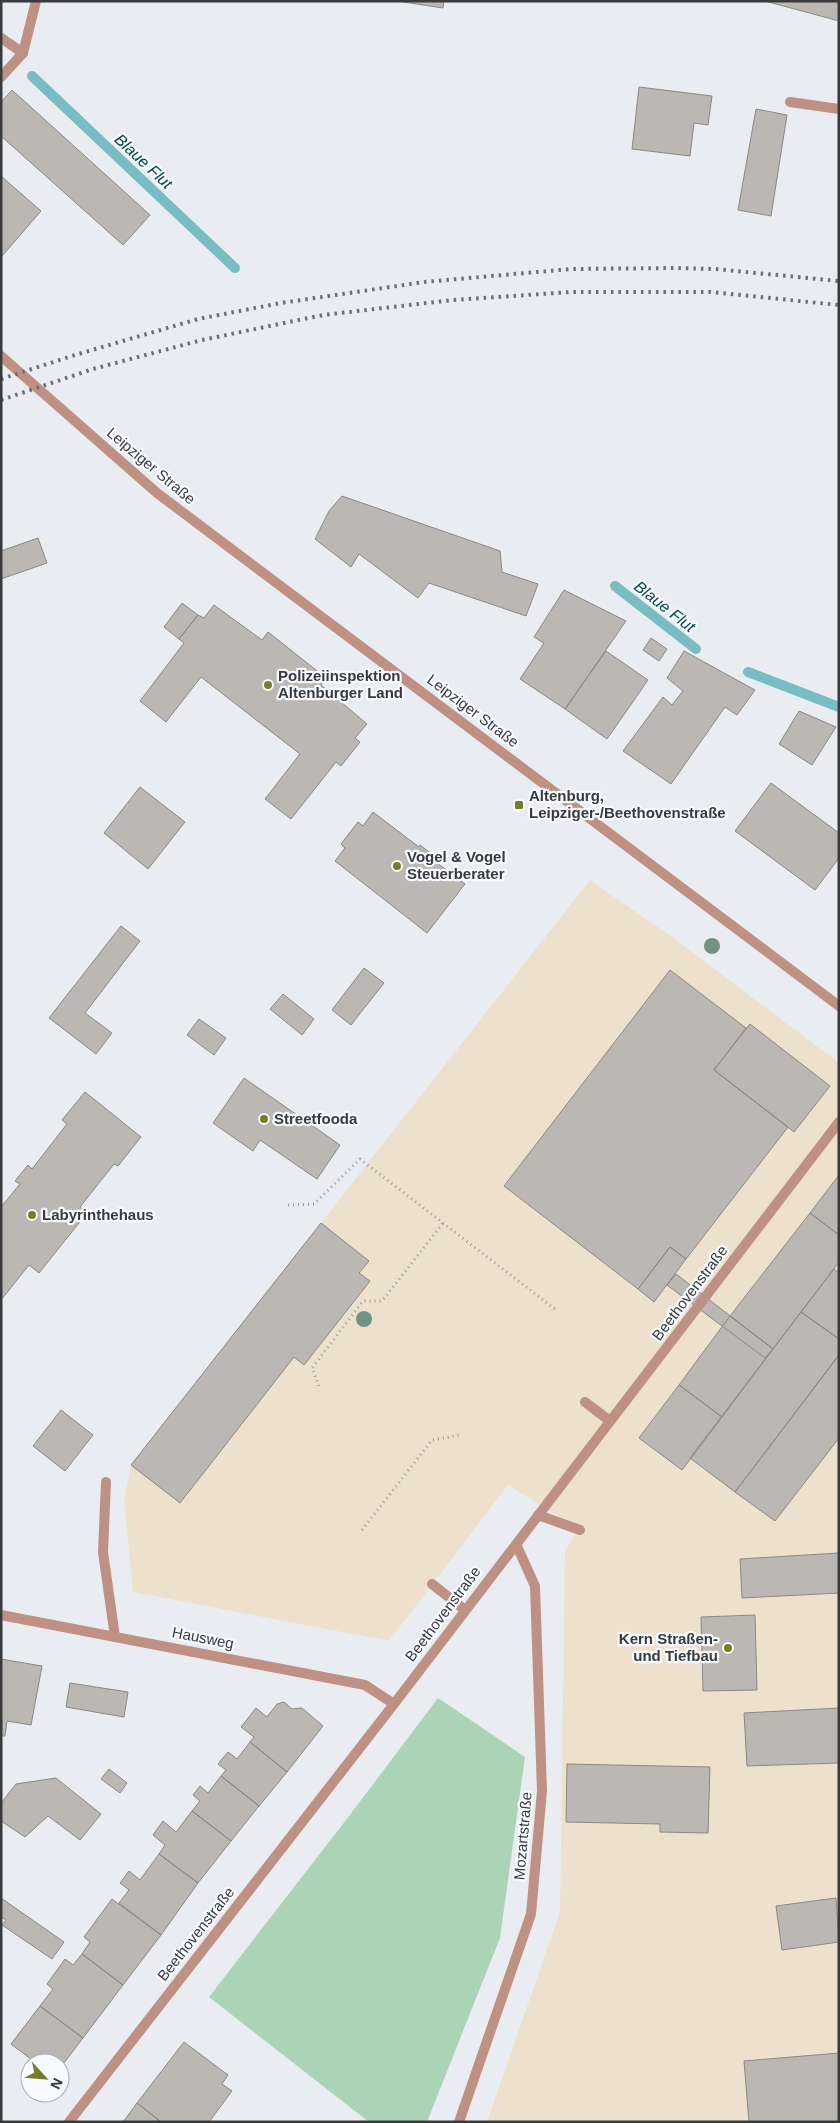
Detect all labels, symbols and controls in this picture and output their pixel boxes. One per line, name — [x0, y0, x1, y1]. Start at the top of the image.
water label: Blaue Flut — [112, 131, 176, 193]
street label: Leipziger Straße — [104, 424, 199, 508]
water label: Blaue Flut — [631, 578, 699, 636]
place label: Polizeiinspektion Altenburger Land — [278, 667, 403, 701]
street label: Leipziger Straße — [424, 671, 522, 751]
marker: Polizeiinspektion Altenburger Land — [262, 679, 274, 691]
place label: Altenburg, Leipziger-/Beethovenstraße — [529, 787, 726, 821]
marker: Altenburg, Leipziger-/Beethovenstraße — [513, 799, 525, 811]
place label: Vogel & Vogel Steuerberater — [407, 848, 506, 882]
marker: Vogel & Vogel Steuerberater — [391, 860, 403, 872]
place label: Streetfooda — [274, 1110, 358, 1127]
marker: Streetfooda — [258, 1113, 270, 1125]
place label: Labyrinthehaus — [42, 1206, 154, 1223]
marker: Labyrinthehaus — [26, 1209, 38, 1221]
street label: Beethovenstraße — [648, 1242, 731, 1343]
street label: Beethovenstraße — [401, 1563, 484, 1664]
street label: Hausweg — [171, 1623, 235, 1652]
place label: Kern Straßen- und Tiefbau — [619, 1630, 718, 1664]
marker: Kern Straßen- und Tiefbau — [722, 1642, 734, 1654]
street label: Mozartstraße — [510, 1791, 535, 1881]
street label: Beethovenstraße — [154, 1883, 237, 1984]
north arrow — [20, 2053, 70, 2103]
text: N — [47, 2076, 66, 2092]

